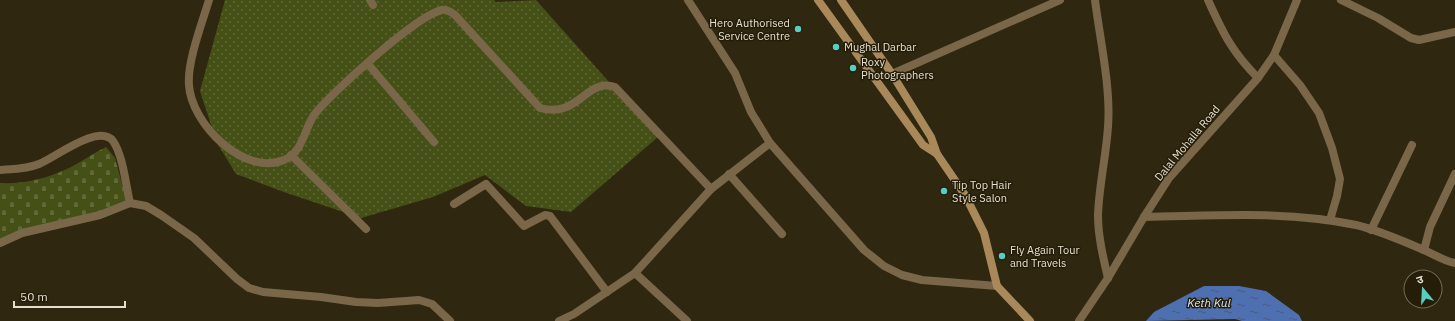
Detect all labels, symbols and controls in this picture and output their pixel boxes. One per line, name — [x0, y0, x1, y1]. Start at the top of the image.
place label: Hero Authorised Service Centre — [709, 16, 790, 43]
marker: Hero Authorised Service Centre — [793, 24, 803, 34]
place label: Mughal Darbar — [844, 40, 916, 54]
marker: Mughal Darbar — [831, 42, 841, 52]
place label: Roxy Photographers — [861, 55, 934, 82]
marker: Roxy Photographers — [848, 63, 858, 73]
street label: Dalal Mohalla Road — [1151, 102, 1223, 184]
place label: Tip Top Hair Style Salon — [952, 178, 1011, 205]
marker: Tip Top Hair Style Salon — [939, 186, 949, 196]
place label: Fly Again Tour and Travels — [1010, 243, 1079, 270]
marker: Fly Again Tour and Travels — [997, 251, 1007, 261]
north arrow — [1403, 269, 1443, 309]
text: उ — [1415, 272, 1426, 287]
scale bar — [14, 283, 125, 309]
text: 50 m — [20, 289, 48, 304]
water label: Keth Kul — [1187, 295, 1232, 310]

